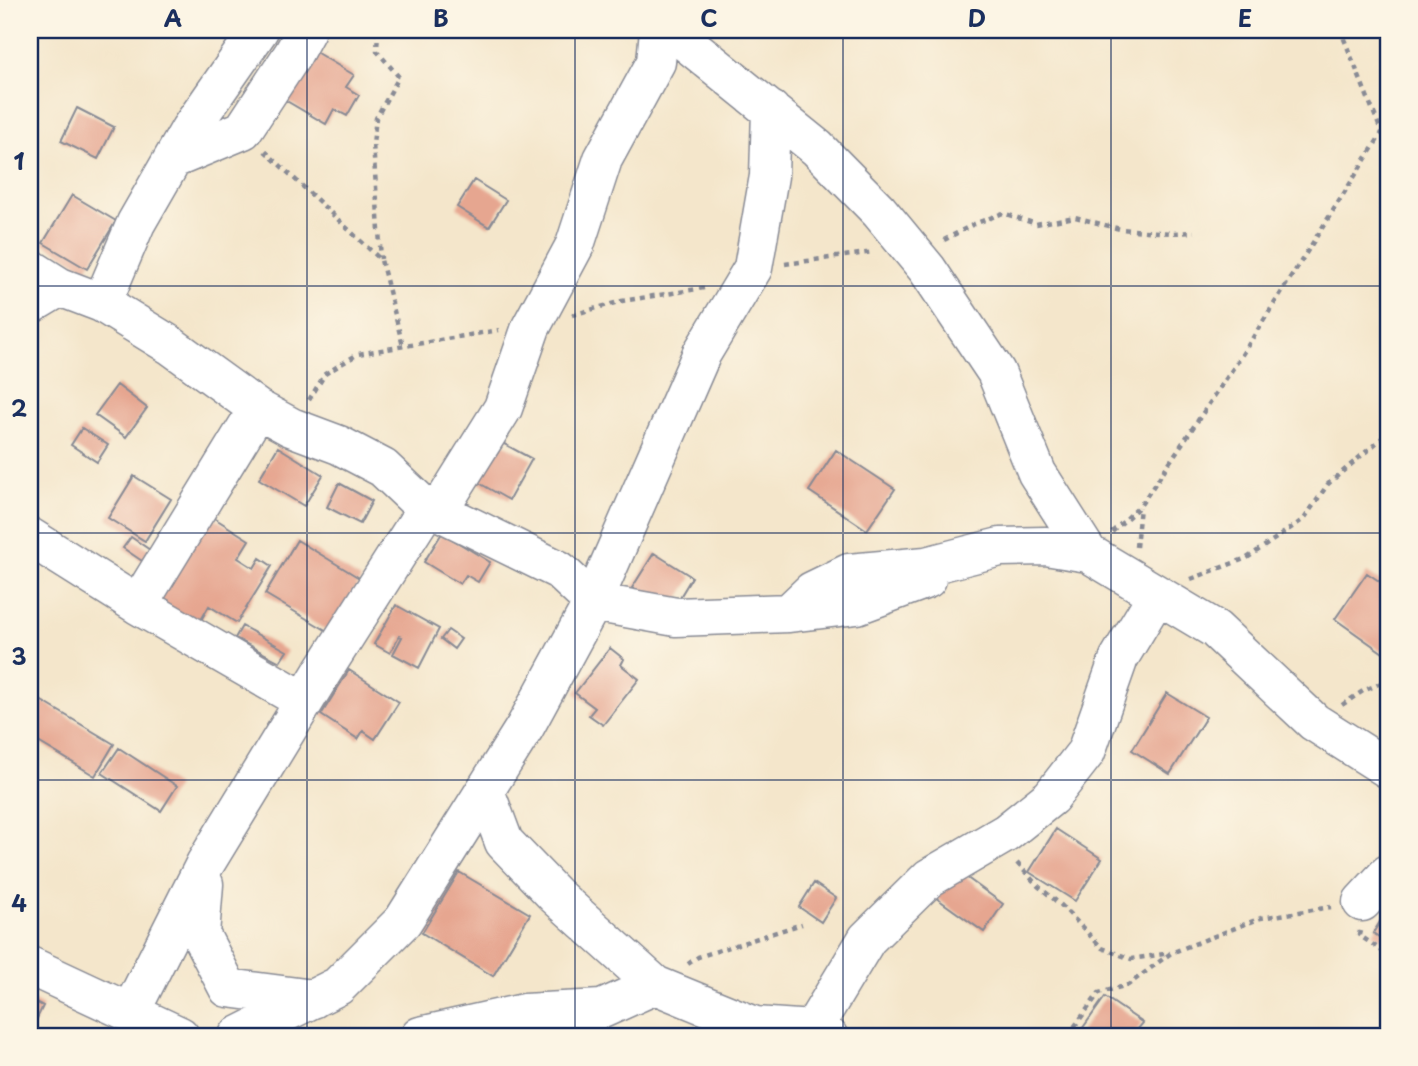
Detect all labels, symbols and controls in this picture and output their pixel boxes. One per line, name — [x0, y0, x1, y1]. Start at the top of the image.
text: A — [164, 0, 182, 35]
text: B — [433, 0, 449, 35]
text: C — [700, 0, 718, 35]
text: D — [968, 0, 986, 35]
text: E — [1238, 0, 1252, 35]
text: 1 — [14, 143, 25, 178]
text: 2 — [11, 390, 27, 425]
text: 3 — [11, 638, 27, 673]
text: 4 — [11, 885, 27, 920]

